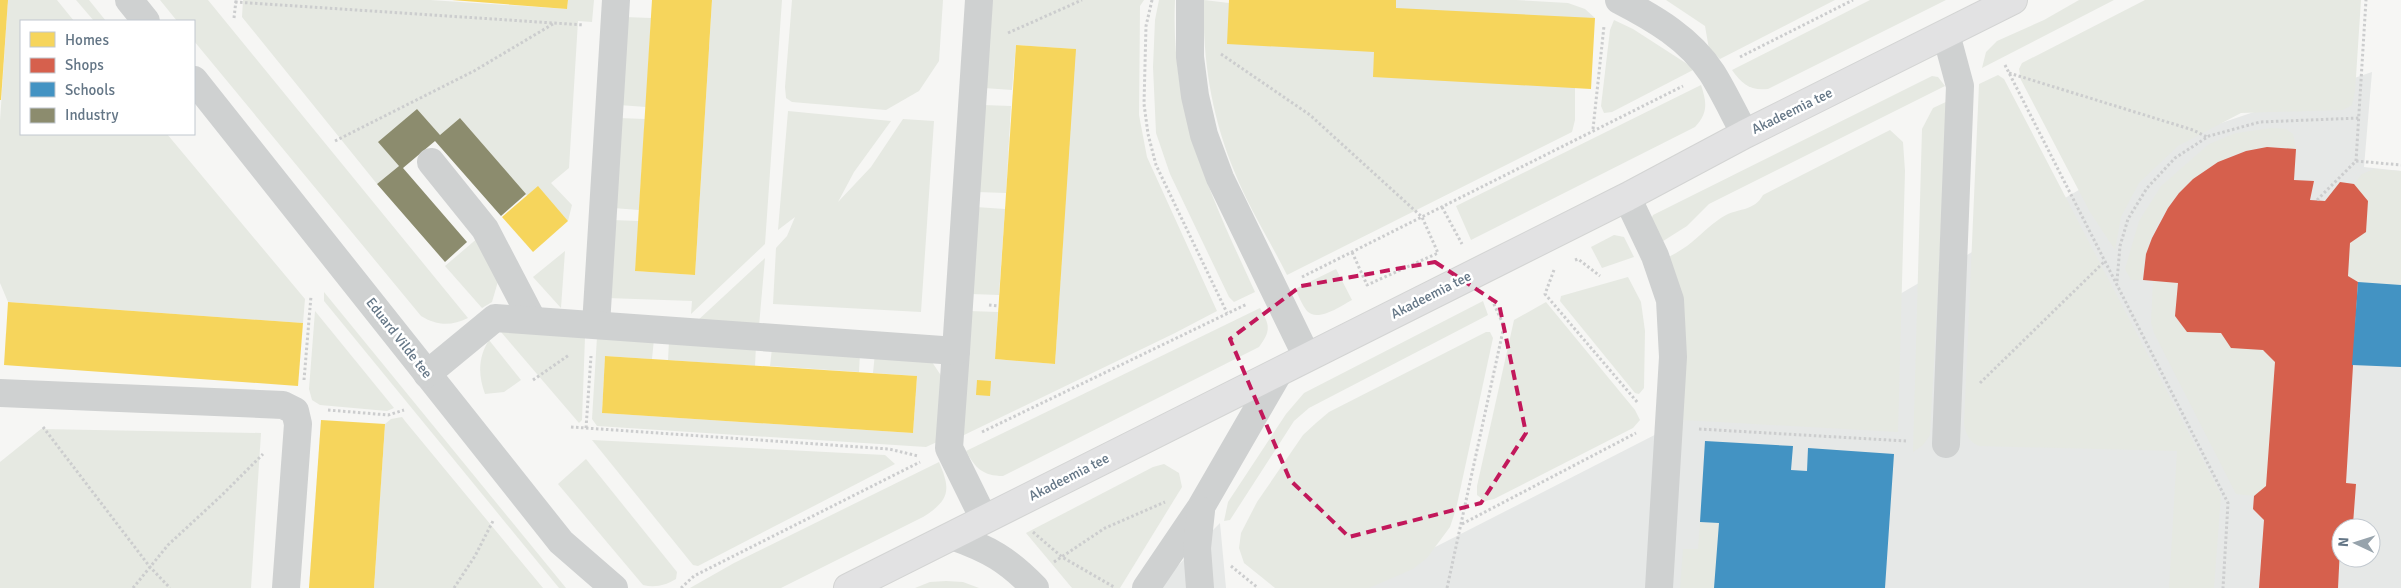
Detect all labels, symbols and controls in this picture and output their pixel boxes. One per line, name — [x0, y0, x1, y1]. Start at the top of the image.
legend — [20, 20, 195, 135]
text: Homes — [65, 31, 109, 49]
text: Shops — [65, 56, 104, 74]
text: Schools — [65, 81, 116, 99]
street label: Akadeemia tee — [1749, 84, 1835, 138]
text: Industry — [65, 106, 118, 124]
street label: Akadeemia tee — [1388, 267, 1474, 323]
street label: Eduard Vilde tee — [362, 294, 436, 382]
street label: Akadeemia tee — [1026, 449, 1112, 505]
north arrow — [2331, 518, 2381, 568]
text: N — [2335, 537, 2352, 548]

